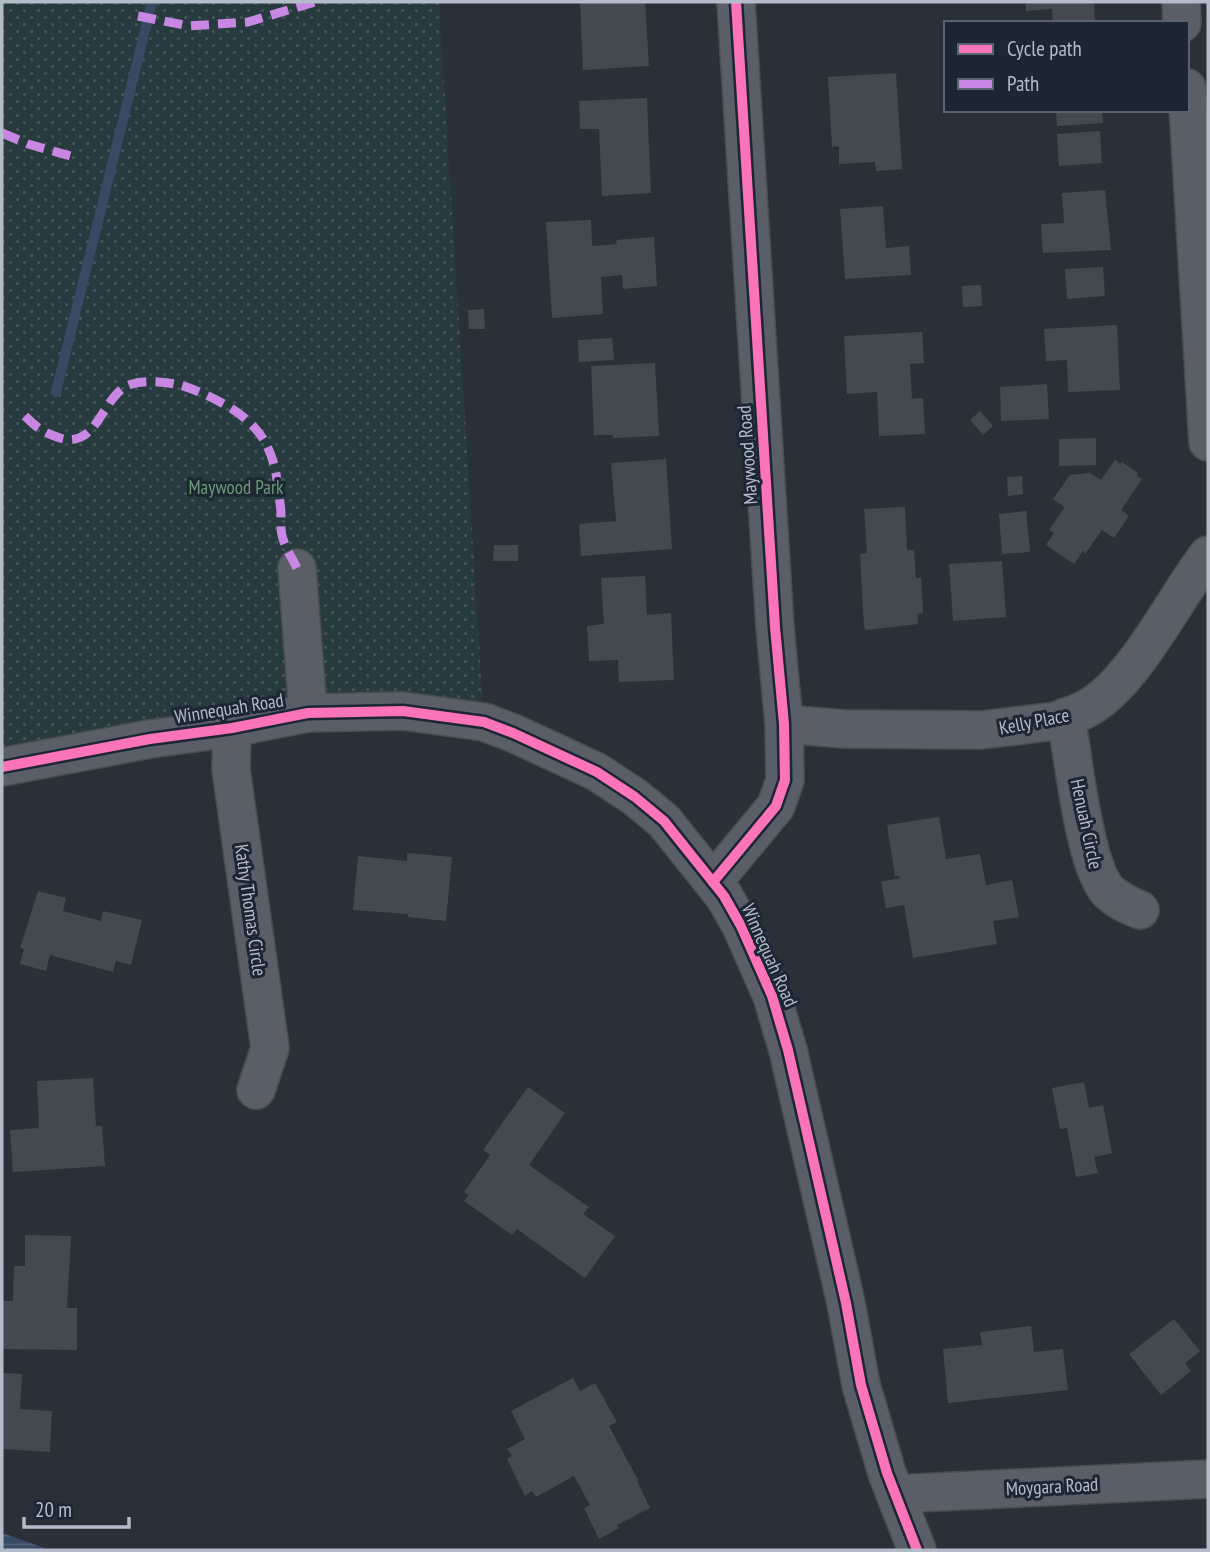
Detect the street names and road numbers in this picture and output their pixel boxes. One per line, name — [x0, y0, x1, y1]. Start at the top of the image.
street label: Maywood Road — [732, 405, 762, 505]
street label: Winnequah Road — [173, 688, 285, 728]
street label: Kelly Place — [997, 702, 1071, 740]
street label: Henuah Circle — [1066, 777, 1108, 871]
street label: Kathy Thomas Circle — [230, 843, 272, 978]
street label: Winnequah Road — [737, 900, 803, 1010]
street label: Moygara Road — [1005, 1472, 1099, 1500]

